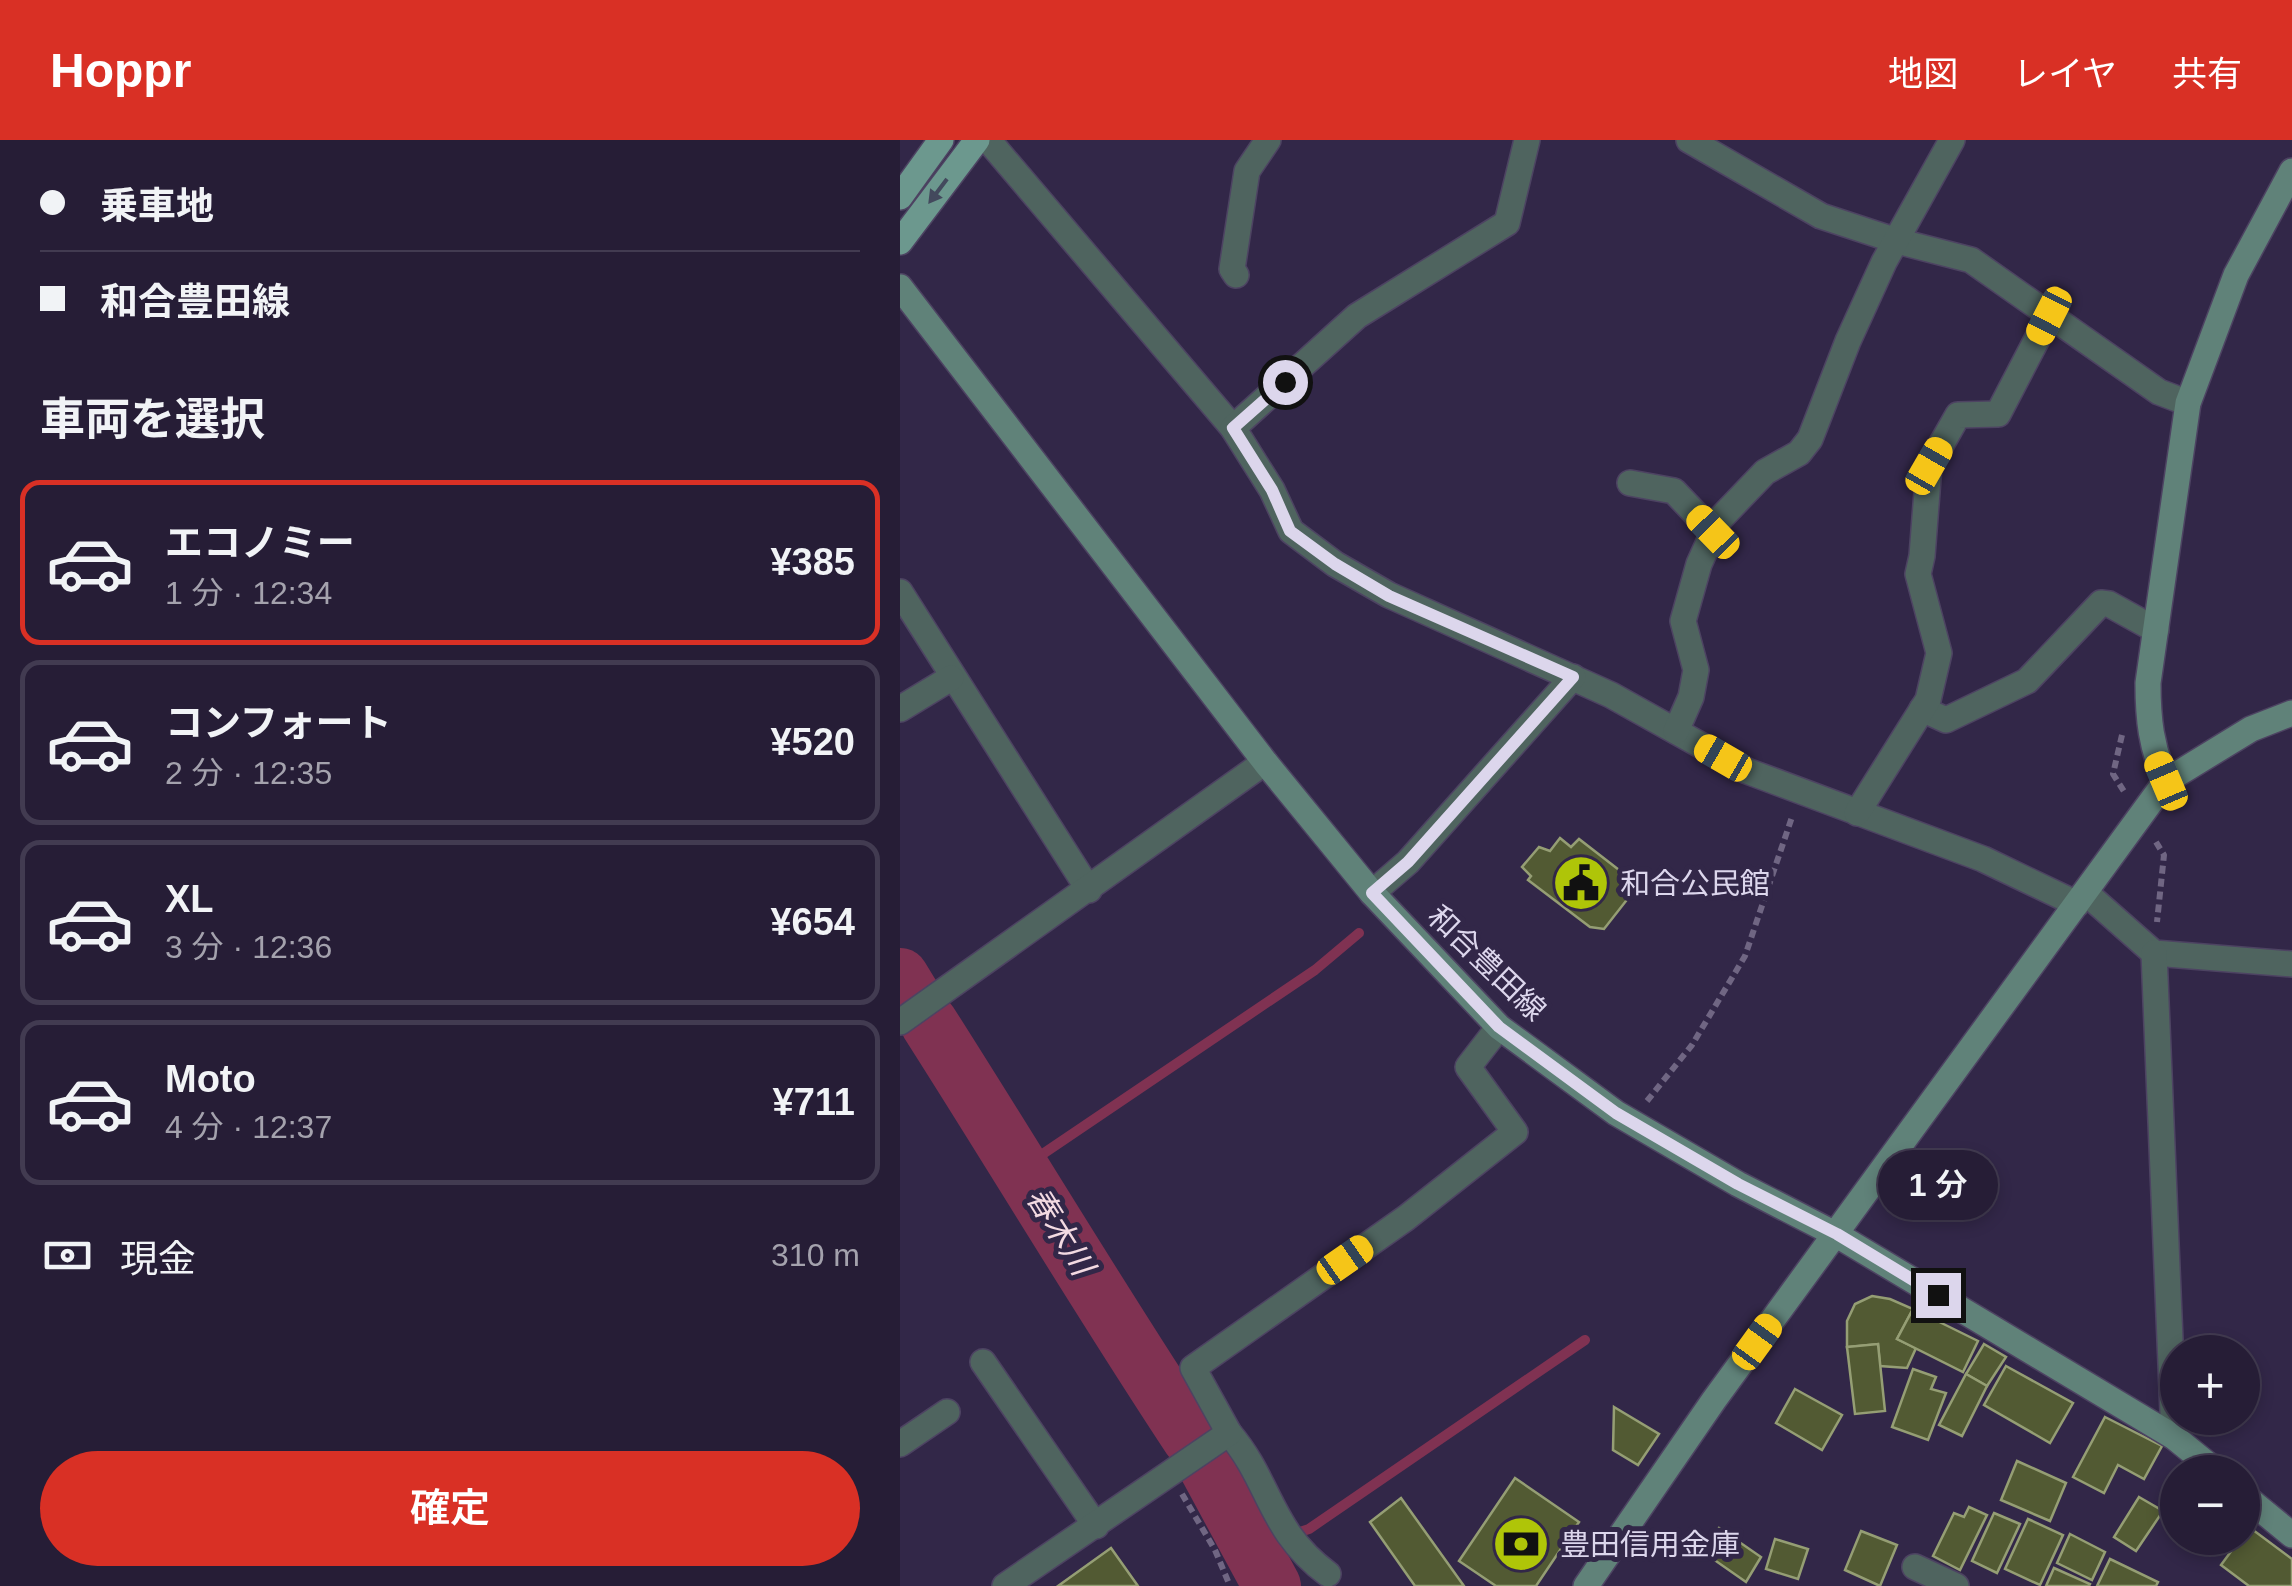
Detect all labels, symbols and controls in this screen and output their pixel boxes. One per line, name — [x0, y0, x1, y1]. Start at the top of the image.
text: Hoppr — [50, 44, 191, 97]
text: 地図 — [1888, 54, 1958, 93]
text: レイヤ — [2013, 54, 2117, 93]
text: 共有 — [2172, 54, 2242, 93]
one-way arrow — [929, 178, 949, 204]
text: 乗車地 — [100, 185, 214, 227]
text: 和合豊田線 — [100, 281, 290, 323]
car — [2022, 282, 2076, 350]
route start — [1263, 360, 1308, 405]
text: 車両を選択 — [40, 394, 265, 445]
car — [1901, 433, 1957, 499]
car — [1681, 500, 1745, 564]
icon: car — [45, 518, 135, 608]
text: エコノミー — [165, 522, 355, 564]
text: ¥385 — [770, 541, 855, 583]
text: 1 分 · 12:34 — [165, 575, 332, 611]
icon: car — [45, 698, 135, 788]
text: コンフォート — [165, 702, 392, 744]
text: ¥520 — [770, 721, 855, 763]
car — [1690, 730, 1756, 786]
car — [2140, 748, 2192, 814]
text: 2 分 · 12:35 — [165, 755, 332, 791]
public building icon: 和合公民館 — [1551, 853, 1611, 913]
place label: 和合公民館 — [1620, 867, 1770, 900]
icon: car — [45, 878, 135, 968]
text: XL — [165, 878, 214, 920]
street label: 和合豊田線 — [1422, 899, 1552, 1027]
text: ¥654 — [770, 901, 855, 943]
text: 3 分 · 12:36 — [165, 929, 332, 965]
icon: car — [45, 1058, 135, 1148]
text: Moto — [165, 1058, 256, 1100]
text: ¥711 — [773, 1081, 855, 1123]
text: 4 分 · 12:37 — [165, 1109, 332, 1145]
callout: 1 分 — [1878, 1150, 1998, 1220]
text: 1 分 — [1909, 1167, 1967, 1203]
water label: 春木川 — [1019, 1181, 1102, 1284]
icon: cash — [40, 1228, 95, 1283]
car — [1312, 1231, 1378, 1289]
text: 310 m — [771, 1237, 860, 1273]
text: 現金 — [120, 1238, 196, 1280]
route end — [1916, 1273, 1961, 1318]
car — [1727, 1309, 1787, 1375]
map controls — [2160, 1335, 2260, 1555]
button: + — [2160, 1335, 2260, 1435]
button: 確定 — [40, 1451, 860, 1566]
button: − — [2160, 1455, 2260, 1555]
bank icon: 豊田信用金庫 — [1491, 1514, 1551, 1574]
place label: 豊田信用金庫 — [1560, 1528, 1740, 1561]

